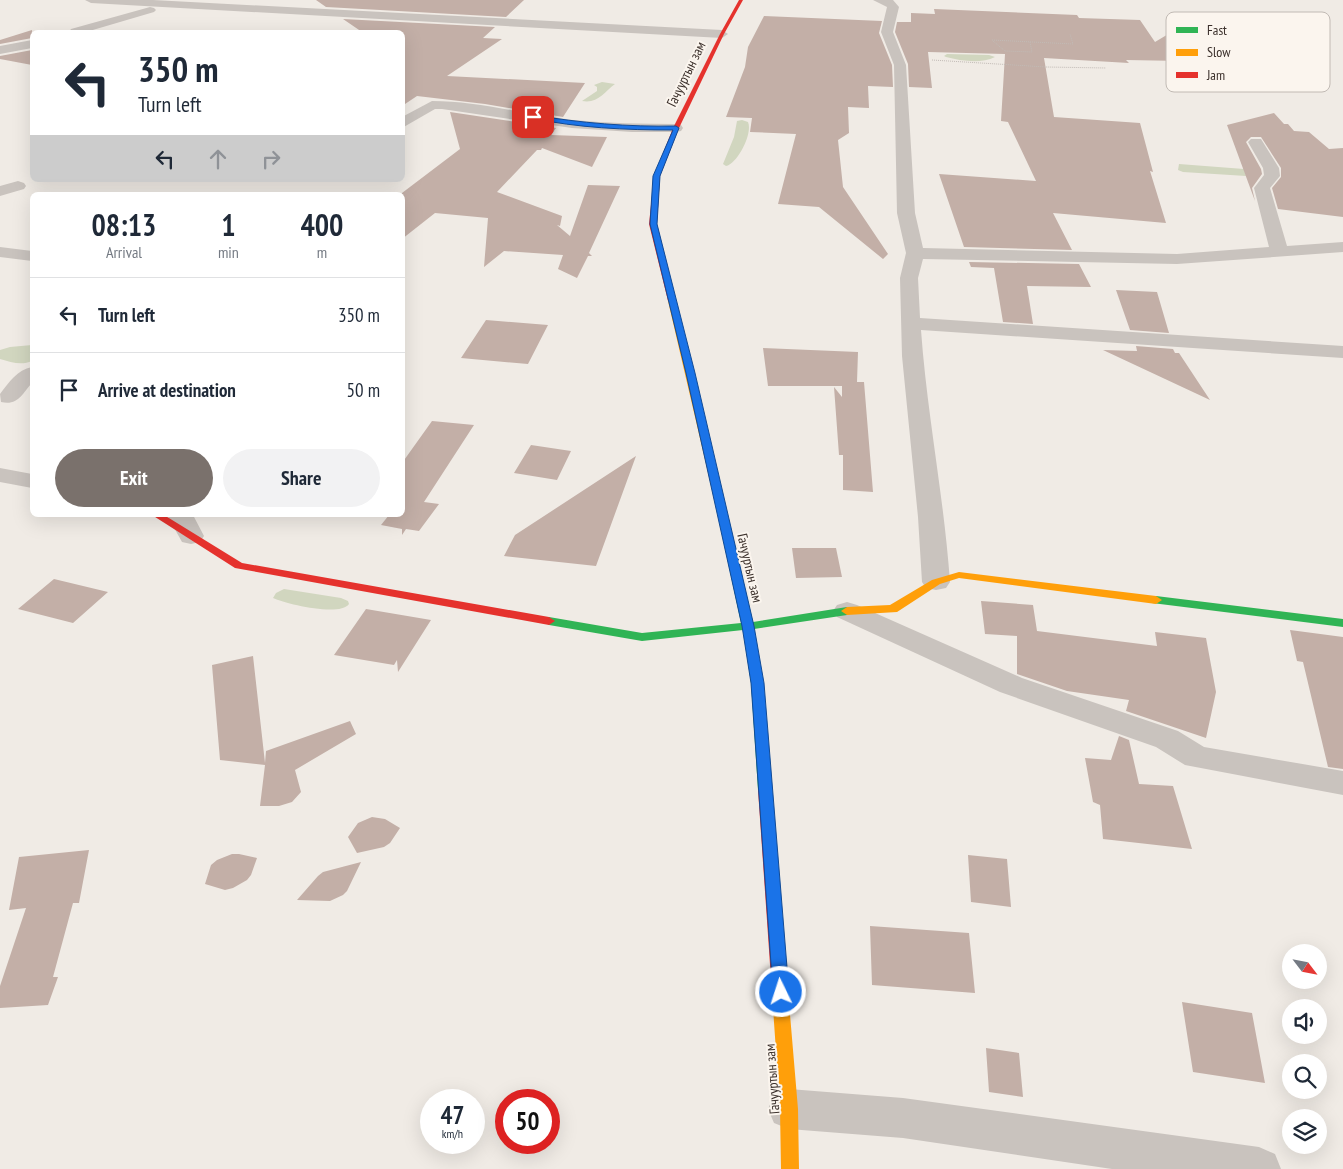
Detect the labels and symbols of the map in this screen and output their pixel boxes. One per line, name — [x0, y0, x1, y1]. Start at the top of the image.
legend — [1166, 12, 1330, 92]
text: Fast — [1207, 21, 1227, 39]
street label: Гачууртын зам — [662, 38, 710, 110]
text: Slow — [1207, 43, 1231, 61]
text: Jam — [1206, 66, 1225, 84]
pin — [512, 96, 554, 138]
street label: Гачууртын зам — [733, 532, 767, 604]
north arrow — [1282, 944, 1328, 989]
position arrow — [754, 965, 806, 1017]
street label: Гачууртын зам — [761, 1043, 783, 1115]
speed limit sign: 50 — [495, 1089, 560, 1154]

